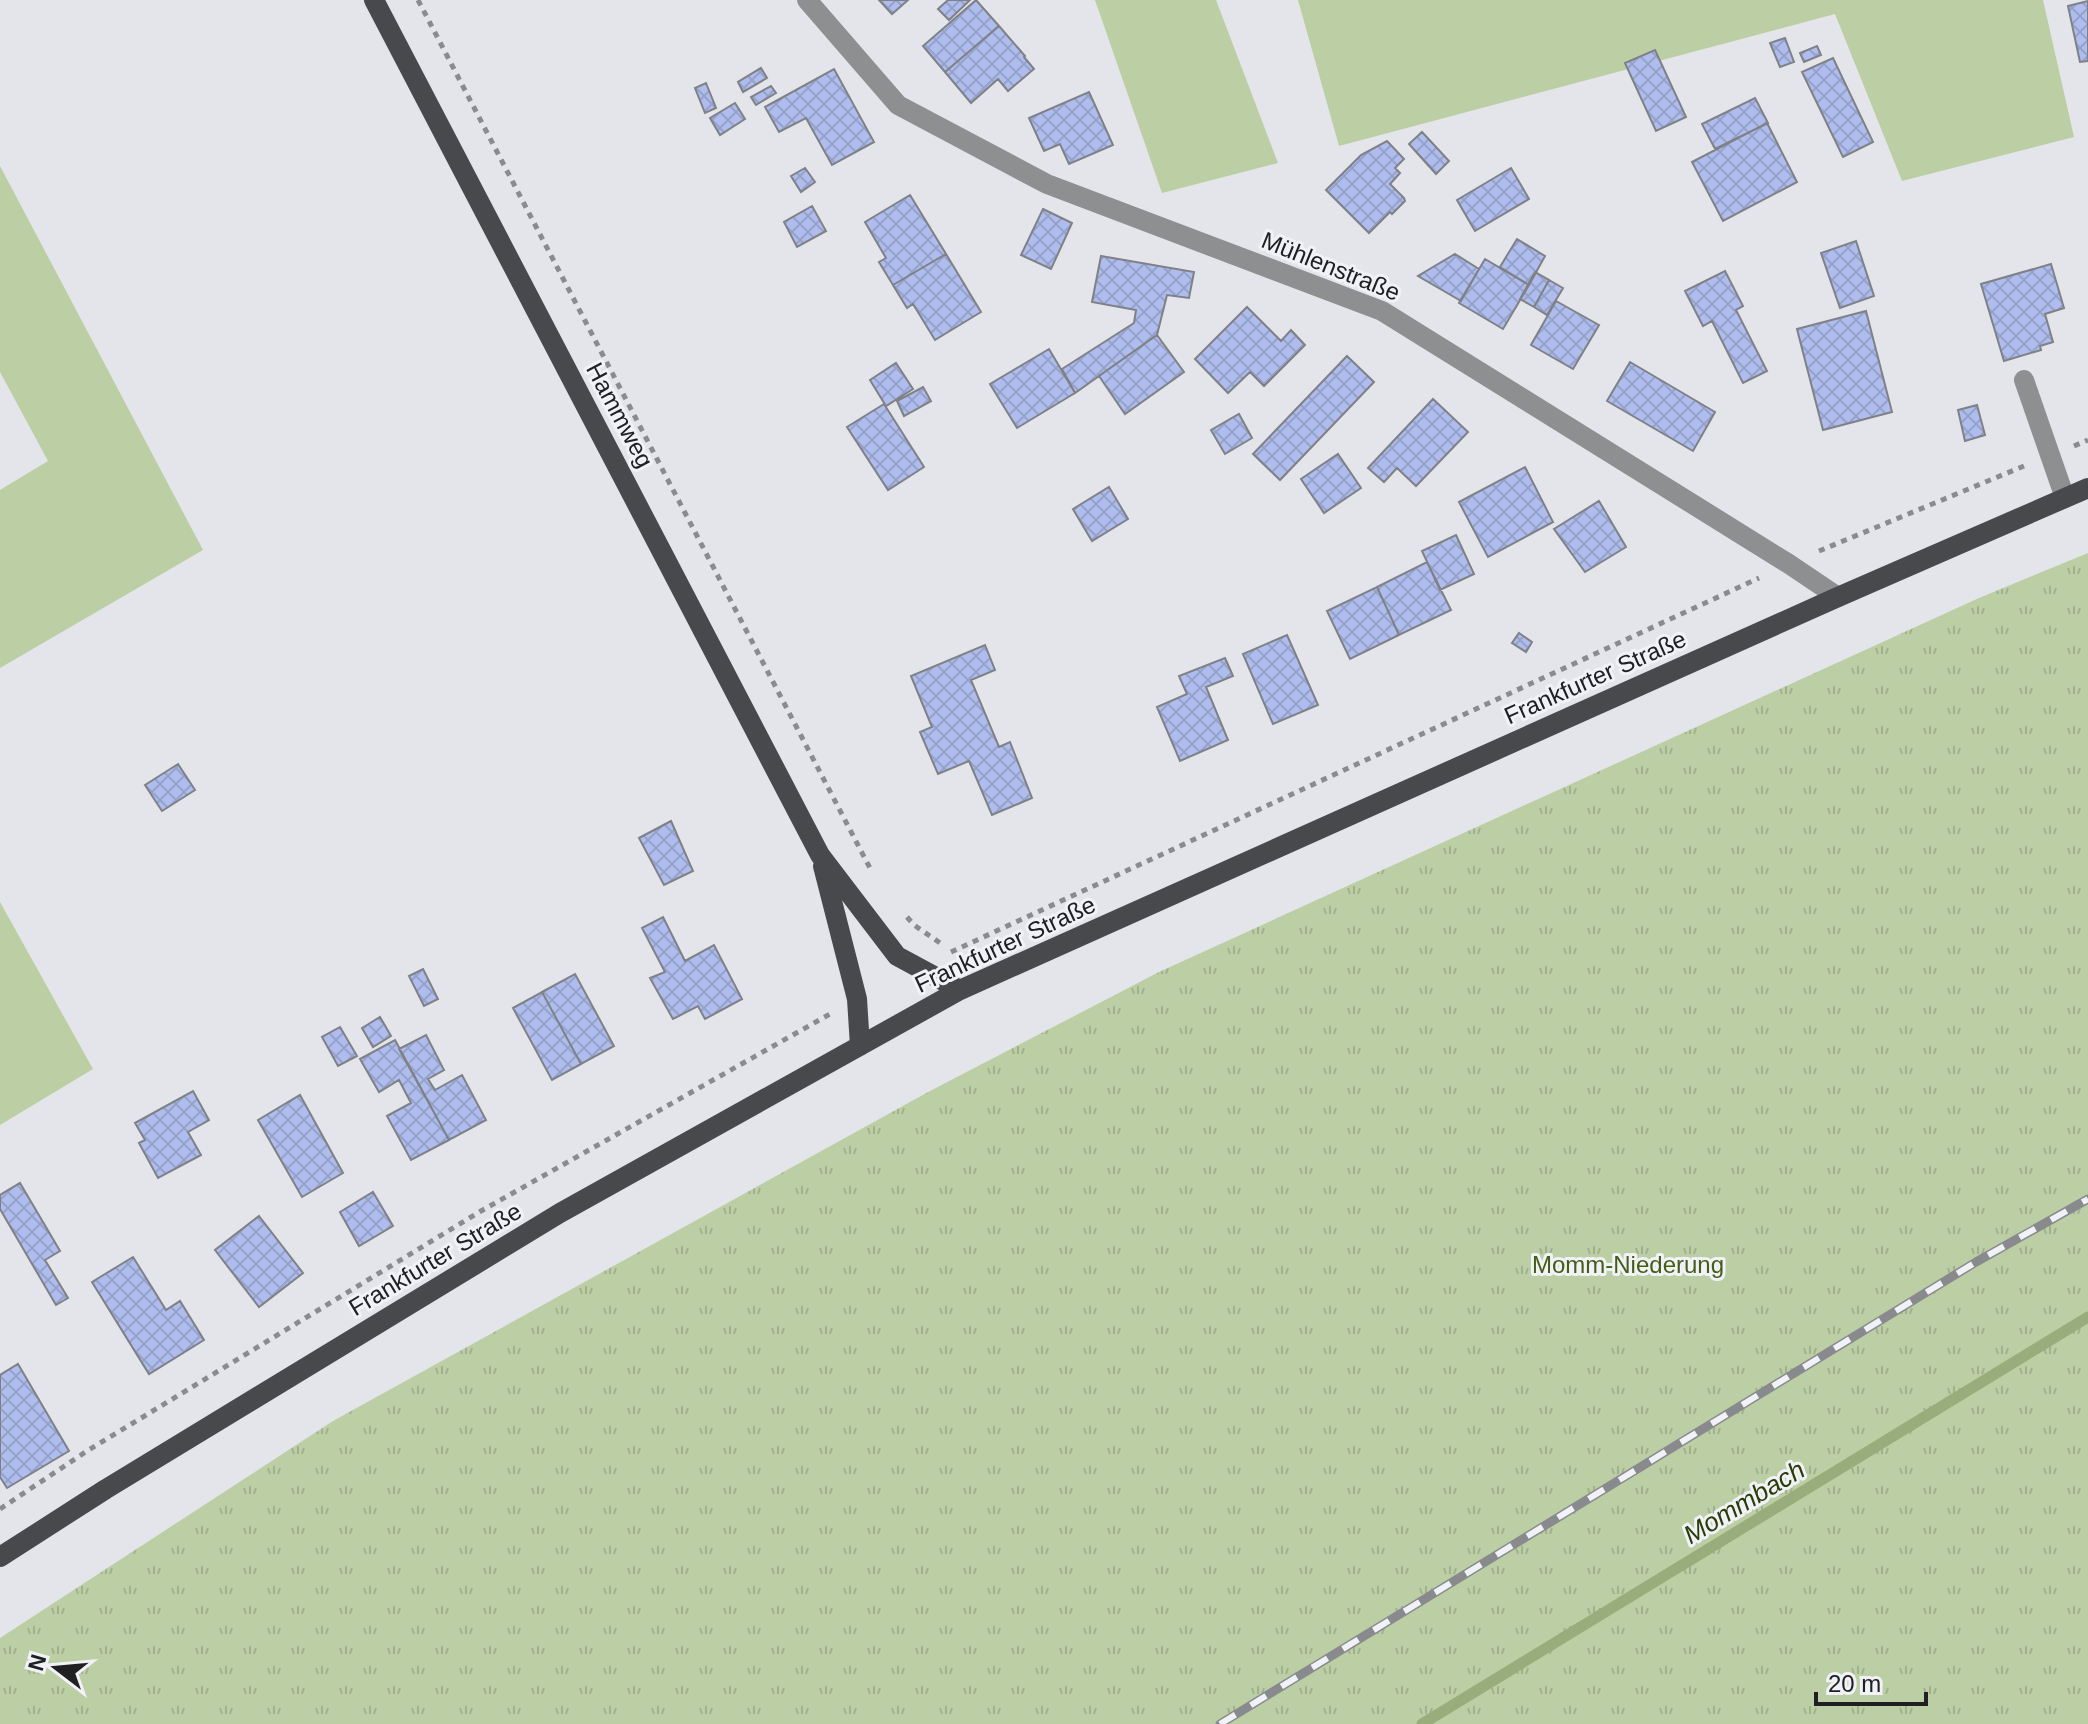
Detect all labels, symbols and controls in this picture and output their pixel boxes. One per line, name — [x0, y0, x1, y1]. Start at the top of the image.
street label: Mühlenstraße — [1258, 226, 1404, 306]
street label: Hammweg — [581, 358, 659, 472]
street label: Frankfurter Straße — [1500, 625, 1690, 729]
street label: Frankfurter Straße — [910, 890, 1100, 998]
street label: Frankfurter Straße — [344, 1197, 526, 1321]
park label: Momm-Niederung — [1532, 1251, 1724, 1278]
water label: Mommbach — [1678, 1454, 1810, 1550]
north arrow — [16, 1628, 96, 1708]
text: N — [23, 1652, 51, 1674]
scale bar — [1816, 1656, 1926, 1706]
text: 20 m — [1828, 1670, 1881, 1697]

